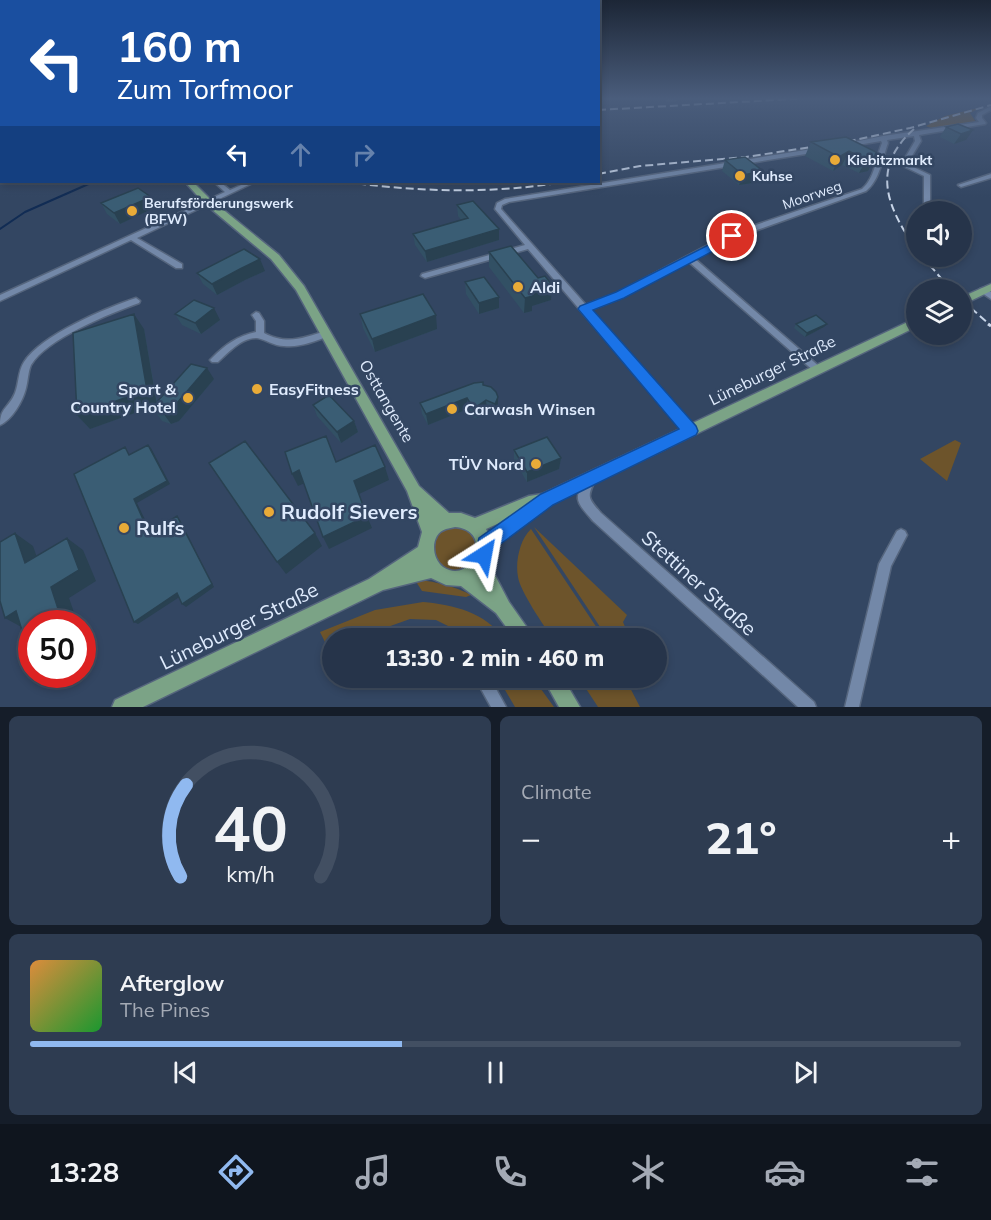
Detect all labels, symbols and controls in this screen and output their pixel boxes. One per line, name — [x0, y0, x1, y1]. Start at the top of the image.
text: 160 m — [117, 20, 242, 73]
icon: left — [18, 24, 96, 102]
text: Zum Torfmoor — [117, 72, 293, 106]
icon: left — [221, 138, 254, 171]
icon: ahead — [284, 138, 317, 171]
icon: right — [347, 138, 380, 171]
place label: Kiebitzmarkt — [847, 151, 933, 169]
marker: Kiebitzmarkt — [828, 153, 842, 167]
place label: Kuhse — [752, 167, 793, 185]
marker: Kuhse — [733, 169, 747, 183]
street label: Moorweg — [780, 176, 844, 214]
place label: Berufsförderungswerk (BFW) — [144, 194, 294, 228]
map controls — [906, 201, 972, 345]
button: sound — [906, 201, 972, 267]
marker: Berufsförderungswerk (BFW) — [125, 204, 139, 218]
pin — [706, 210, 757, 261]
icon: arrive — [715, 219, 748, 252]
place label: Aldi — [530, 277, 560, 297]
button: layers — [906, 279, 972, 345]
marker: Aldi — [511, 280, 525, 294]
street label: Lüneburger Straße — [705, 331, 839, 409]
street label: Osttangente — [355, 356, 419, 446]
place label: Sport & Country Hotel — [70, 379, 177, 417]
place label: EasyFitness — [269, 379, 359, 399]
marker: EasyFitness — [250, 382, 264, 396]
marker: Sport & Country Hotel — [181, 391, 195, 405]
place label: Carwash Winsen — [464, 399, 596, 419]
marker: Carwash Winsen — [445, 402, 459, 416]
place label: TÜV Nord — [449, 454, 524, 474]
marker: TÜV Nord — [529, 457, 543, 471]
place label: Rudolf Sievers — [281, 499, 418, 524]
marker: Rudolf Sievers — [262, 505, 276, 519]
place label: Rulfs — [136, 515, 184, 540]
marker: Rulfs — [117, 521, 131, 535]
position arrow — [452, 523, 516, 587]
street label: Stettiner Straße — [637, 525, 762, 641]
street label: Lüneburger Straße — [156, 576, 322, 675]
speed limit sign: 50 — [18, 610, 96, 688]
text: 13:30 · 2 min · 460 m — [385, 644, 604, 672]
text: Climate — [521, 779, 592, 804]
text: 40 — [213, 788, 287, 867]
text: 21° — [705, 809, 777, 865]
text: − — [521, 817, 541, 858]
text: + — [941, 817, 961, 858]
text: km/h — [226, 861, 274, 888]
text: Afterglow — [120, 969, 224, 997]
text: The Pines — [120, 997, 210, 1022]
icon: previous — [169, 1056, 202, 1089]
icon: pause — [479, 1056, 512, 1089]
icon: next — [789, 1056, 822, 1089]
icon: directions — [215, 1151, 257, 1193]
icon: music — [352, 1151, 394, 1193]
icon: phone — [489, 1151, 531, 1193]
icon: climate — [627, 1151, 669, 1193]
icon: car — [764, 1151, 806, 1193]
icon: filters — [901, 1151, 943, 1193]
text: 13:28 — [48, 1155, 119, 1189]

